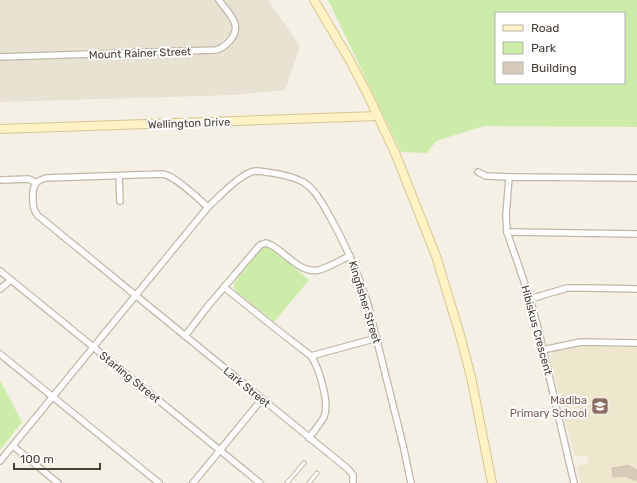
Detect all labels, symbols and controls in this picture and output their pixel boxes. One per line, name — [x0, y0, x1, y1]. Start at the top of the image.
legend — [495, 12, 625, 84]
text: Road — [531, 21, 559, 35]
text: Park — [531, 41, 557, 55]
street label: Mount Rainer Street — [89, 45, 192, 62]
text: Building — [531, 61, 577, 75]
street label: Wellington Drive — [148, 116, 230, 131]
street label: Kingfisher Street — [346, 259, 383, 346]
street label: Hibiskus Crescent — [518, 284, 555, 377]
street label: Starling Street — [97, 349, 163, 406]
street label: Lark Street — [221, 365, 273, 411]
place label: Madiba Primary School — [510, 394, 587, 420]
school or university icon: Madiba Primary School — [590, 396, 610, 416]
scale bar — [14, 445, 100, 471]
text: 100 m — [20, 452, 54, 466]

